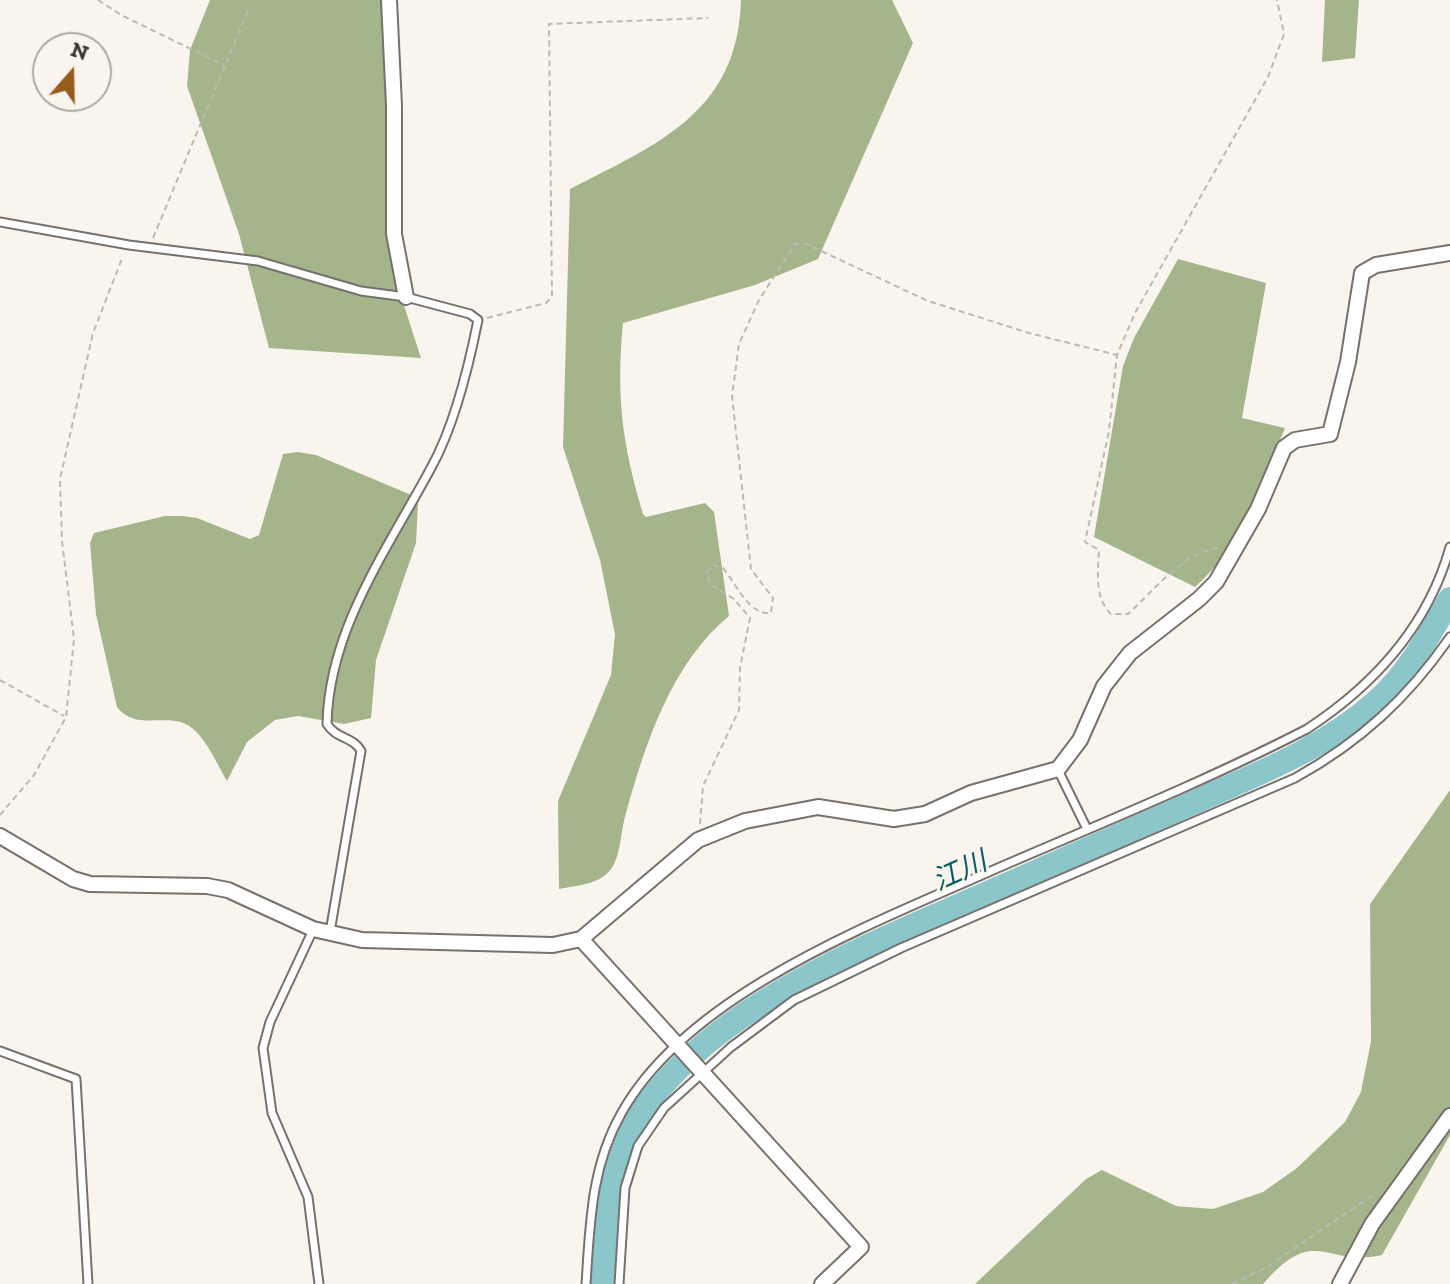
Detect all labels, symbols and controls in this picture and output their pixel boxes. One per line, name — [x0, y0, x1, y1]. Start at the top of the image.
north arrow — [32, 32, 112, 112]
text: N — [67, 35, 92, 66]
water label: 江川 — [928, 845, 992, 899]

